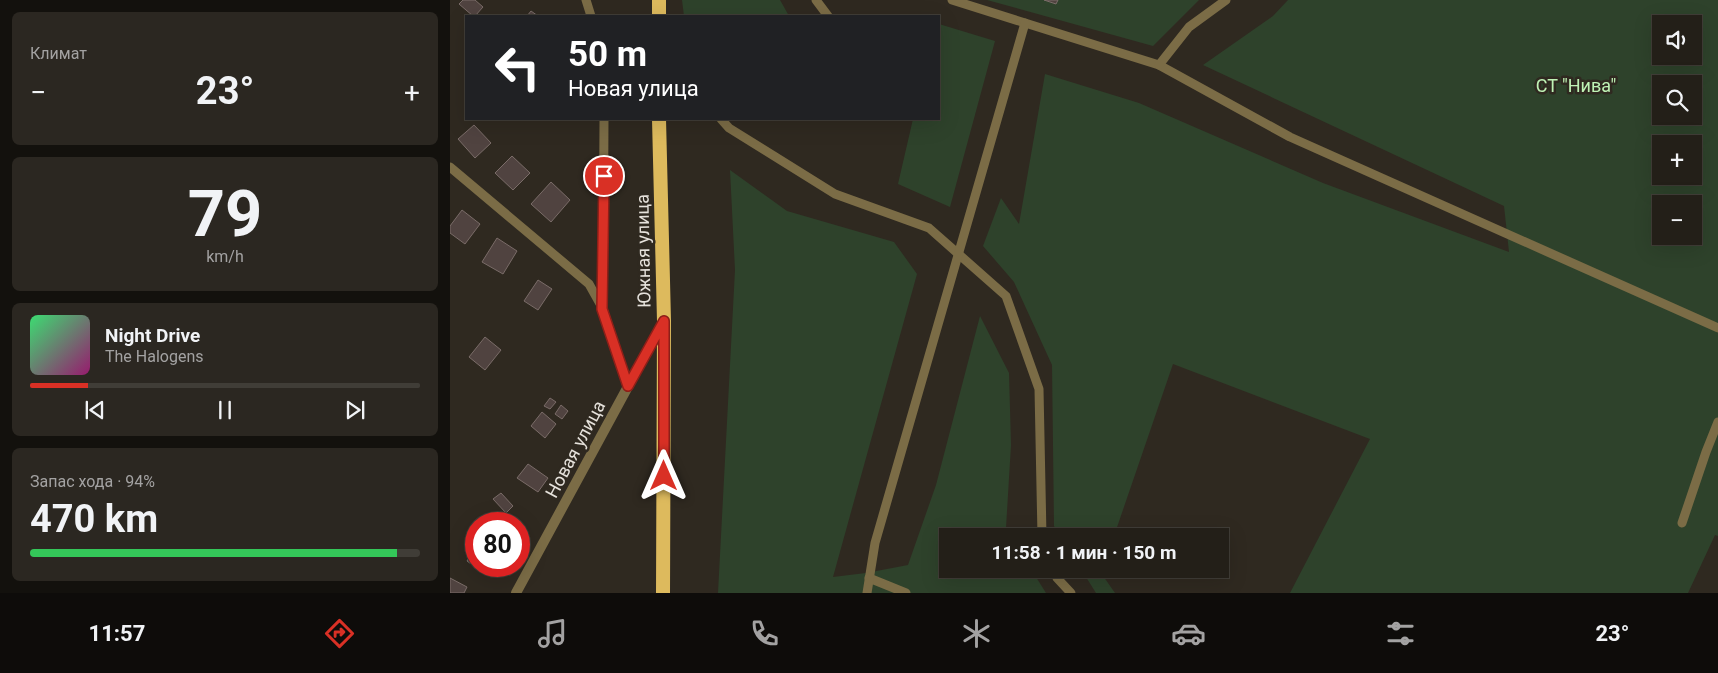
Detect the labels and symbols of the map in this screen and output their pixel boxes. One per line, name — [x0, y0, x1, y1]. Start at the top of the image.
park label: СТ "Нива" — [1536, 75, 1616, 96]
pin — [583, 155, 625, 197]
street label: Южная улица — [632, 194, 654, 308]
street label: Новая улица — [541, 397, 609, 501]
position arrow — [637, 449, 689, 501]
speed limit sign: 80 — [465, 512, 530, 577]

